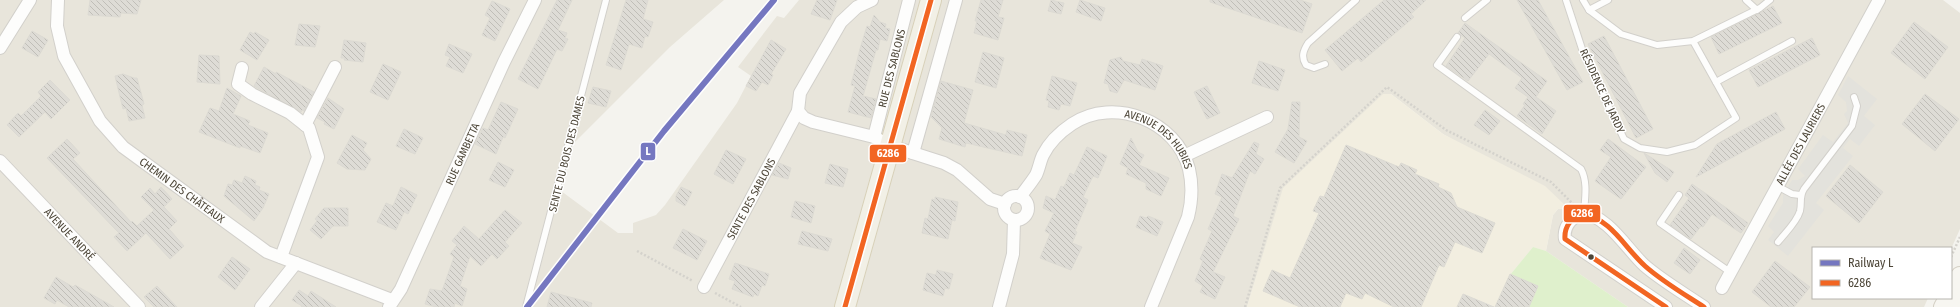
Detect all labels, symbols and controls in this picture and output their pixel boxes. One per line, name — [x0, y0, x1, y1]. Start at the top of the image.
street label: RUE DES SABLONS — [875, 27, 908, 109]
street label: RÉSIDENCE DE JARDY — [1577, 46, 1628, 136]
street label: SENTE DU BOIS DES DAMES — [546, 94, 588, 213]
street label: ALLÉE DES LAURIERS — [1773, 101, 1828, 187]
street label: AVENUE DES HUBIES — [1123, 107, 1195, 171]
street label: RUE GAMBETTA — [443, 121, 482, 187]
line badge: L — [640, 142, 656, 161]
line badge: 6286 — [869, 144, 907, 163]
text: L — [645, 145, 651, 158]
text: 6286 — [877, 147, 899, 160]
street label: CHEMIN DES CHÂTEAUX — [137, 155, 228, 226]
street label: SENTE DES SABLONS — [724, 155, 778, 242]
line badge: 6286 — [1563, 204, 1601, 223]
street label: AVENUE ANDRÉ — [42, 205, 98, 263]
text: 6286 — [1571, 207, 1593, 220]
legend — [1812, 247, 1952, 299]
unlabelled marker — [1586, 252, 1596, 262]
text: Railway L — [1848, 256, 1894, 270]
text: 6286 — [1848, 276, 1871, 290]

